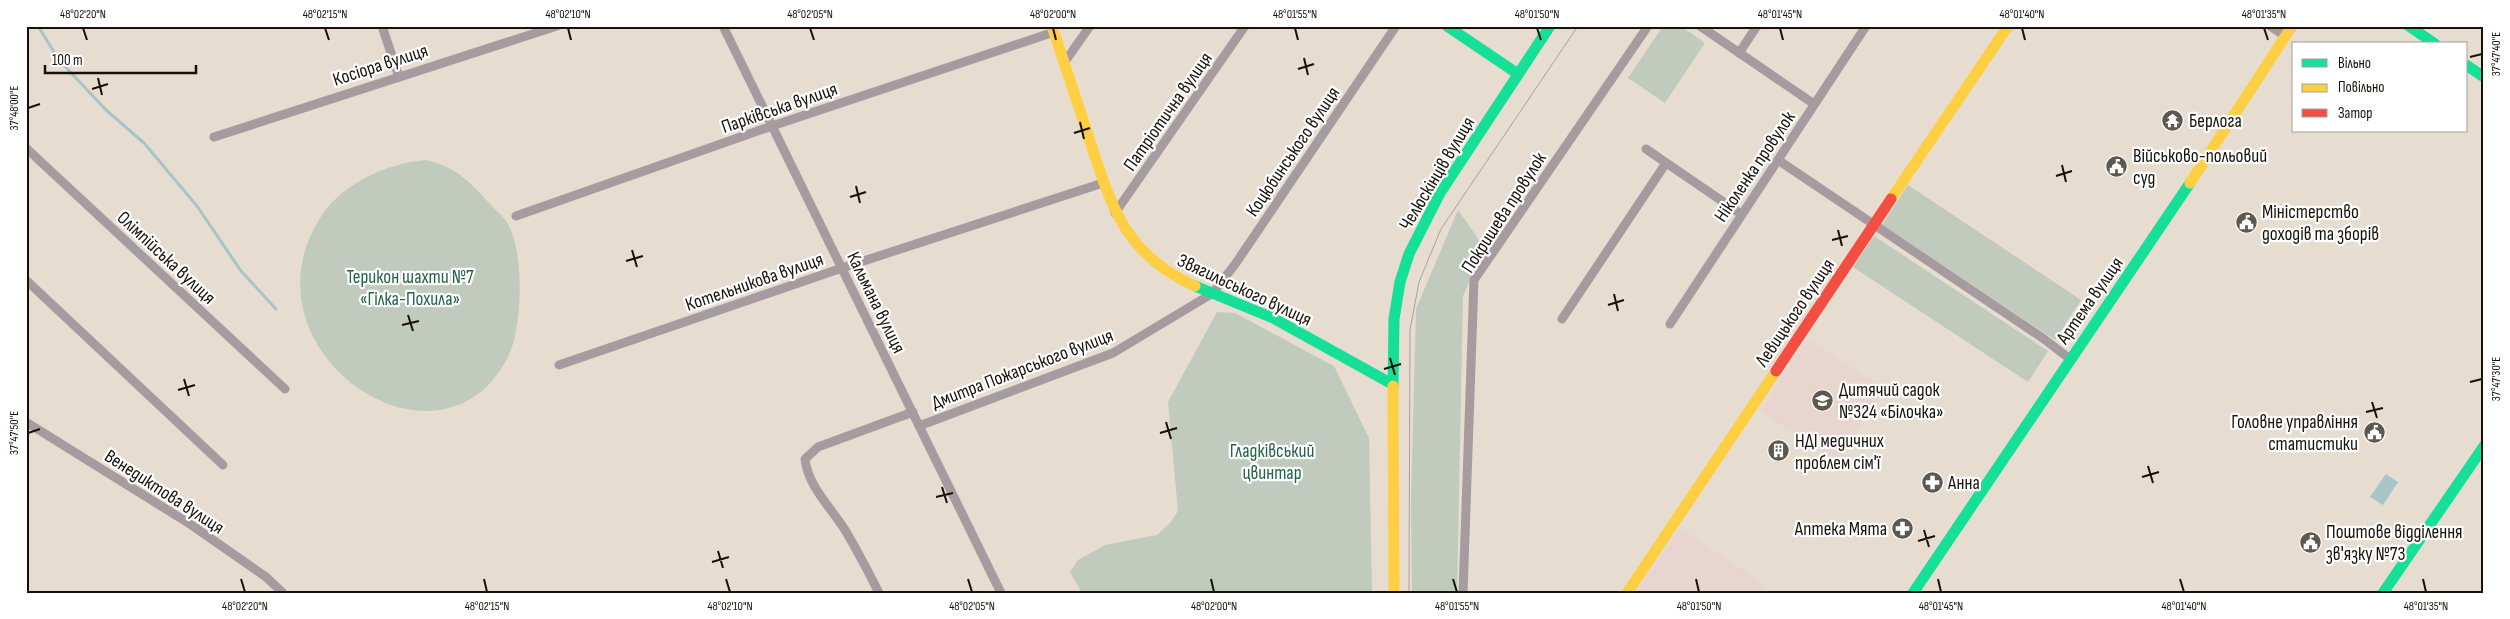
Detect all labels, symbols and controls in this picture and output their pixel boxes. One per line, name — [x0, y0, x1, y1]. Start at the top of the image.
text: 48°02'20"N — [60, 7, 106, 22]
text: 48°02'15"N — [303, 7, 347, 22]
text: 48°02'10"N — [545, 7, 591, 22]
text: 48°02'05"N — [787, 7, 833, 22]
text: 48°02'00"N — [1030, 7, 1076, 22]
text: 48°01'55"N — [1273, 7, 1317, 22]
text: 48°01'50"N — [1515, 7, 1559, 22]
text: 48°01'45"N — [1758, 7, 1802, 22]
text: 48°01'40"N — [2000, 7, 2044, 22]
text: 48°01'35"N — [2242, 7, 2286, 22]
text: 37°47'40"E — [2489, 32, 2504, 76]
street label: Косіора вулиця — [330, 39, 431, 92]
scale bar — [45, 42, 196, 74]
legend — [2292, 42, 2468, 132]
street label: Патріотична вулиця — [1119, 48, 1218, 176]
text: 100 m — [52, 51, 83, 70]
text: Вільно — [2338, 54, 2371, 73]
street label: Парківська вулиця — [718, 78, 841, 139]
text: Повільно — [2338, 78, 2384, 97]
street label: Коцюбинського вулиця — [1241, 82, 1345, 221]
text: 37°48'00"E — [7, 86, 22, 130]
text: Затор — [2338, 104, 2372, 123]
street label: Ніколенка провулок — [1710, 106, 1801, 227]
temple icon: Берлога — [2161, 108, 2185, 132]
place label: Берлога — [2189, 110, 2242, 133]
street label: Челюскінців вулиця — [1394, 113, 1480, 235]
place label: Військово-польовий суд — [2133, 145, 2267, 190]
street label: Покришева провулок — [1457, 148, 1552, 277]
public building icon: Військово-польовий суд — [2105, 154, 2129, 178]
place label: Міністерство доходів та зборів — [2262, 201, 2379, 246]
street label: Олімпійська вулиця — [112, 207, 220, 310]
public building icon: Міністерство доходів та зборів — [2234, 210, 2258, 234]
street label: Котельникова вулиця — [683, 248, 826, 317]
street label: Кальмана вулиця — [841, 248, 910, 357]
street label: Звягильського вулиця — [1174, 249, 1315, 332]
street label: Артема вулиця — [2051, 253, 2129, 350]
street label: Левицького вулиця — [1750, 255, 1840, 372]
park label: Терикон шахти №7 «Гілка-Похила» — [346, 266, 474, 311]
street label: Дмитра Пожарського вулиця — [929, 324, 1117, 415]
text: 37°47'30"E — [2489, 357, 2504, 401]
place label: Дитячий садок №324 «Білочка» — [1839, 379, 1943, 424]
school or university icon: Дитячий садок №324 «Білочка» — [1811, 388, 1835, 412]
text: 37°47'50"E — [7, 411, 22, 455]
place label: Головне управління статистики — [2231, 411, 2358, 456]
public building icon: Головне управління статистики — [2362, 420, 2386, 444]
place label: НДІ медичних проблем сім'ї — [1795, 430, 1884, 475]
building icon: НДІ медичних проблем сім'ї — [1767, 439, 1791, 463]
park label: Гладківський цвинтар — [1230, 440, 1314, 485]
street label: Венедиктова вулиця — [100, 445, 228, 540]
pharmacy icon: Анна — [1920, 470, 1944, 494]
place label: Анна — [1947, 472, 1980, 495]
pharmacy icon: Аптека Мята — [1891, 516, 1915, 540]
place label: Аптека Мята — [1794, 518, 1887, 541]
place label: Поштове відділення зв'язку №73 — [2326, 521, 2463, 566]
public building icon: Поштове відділення зв'язку №73 — [2298, 530, 2322, 554]
text: 48°02'20"N — [222, 599, 268, 614]
text: 48°02'15"N — [465, 599, 509, 614]
text: 48°02'10"N — [707, 599, 753, 614]
text: 48°02'05"N — [949, 599, 995, 614]
text: 48°02'00"N — [1191, 599, 1237, 614]
text: 48°01'55"N — [1435, 599, 1479, 614]
text: 48°01'50"N — [1677, 599, 1721, 614]
text: 48°01'45"N — [1919, 599, 1963, 614]
text: 48°01'40"N — [2162, 599, 2206, 614]
text: 48°01'35"N — [2404, 599, 2448, 614]

